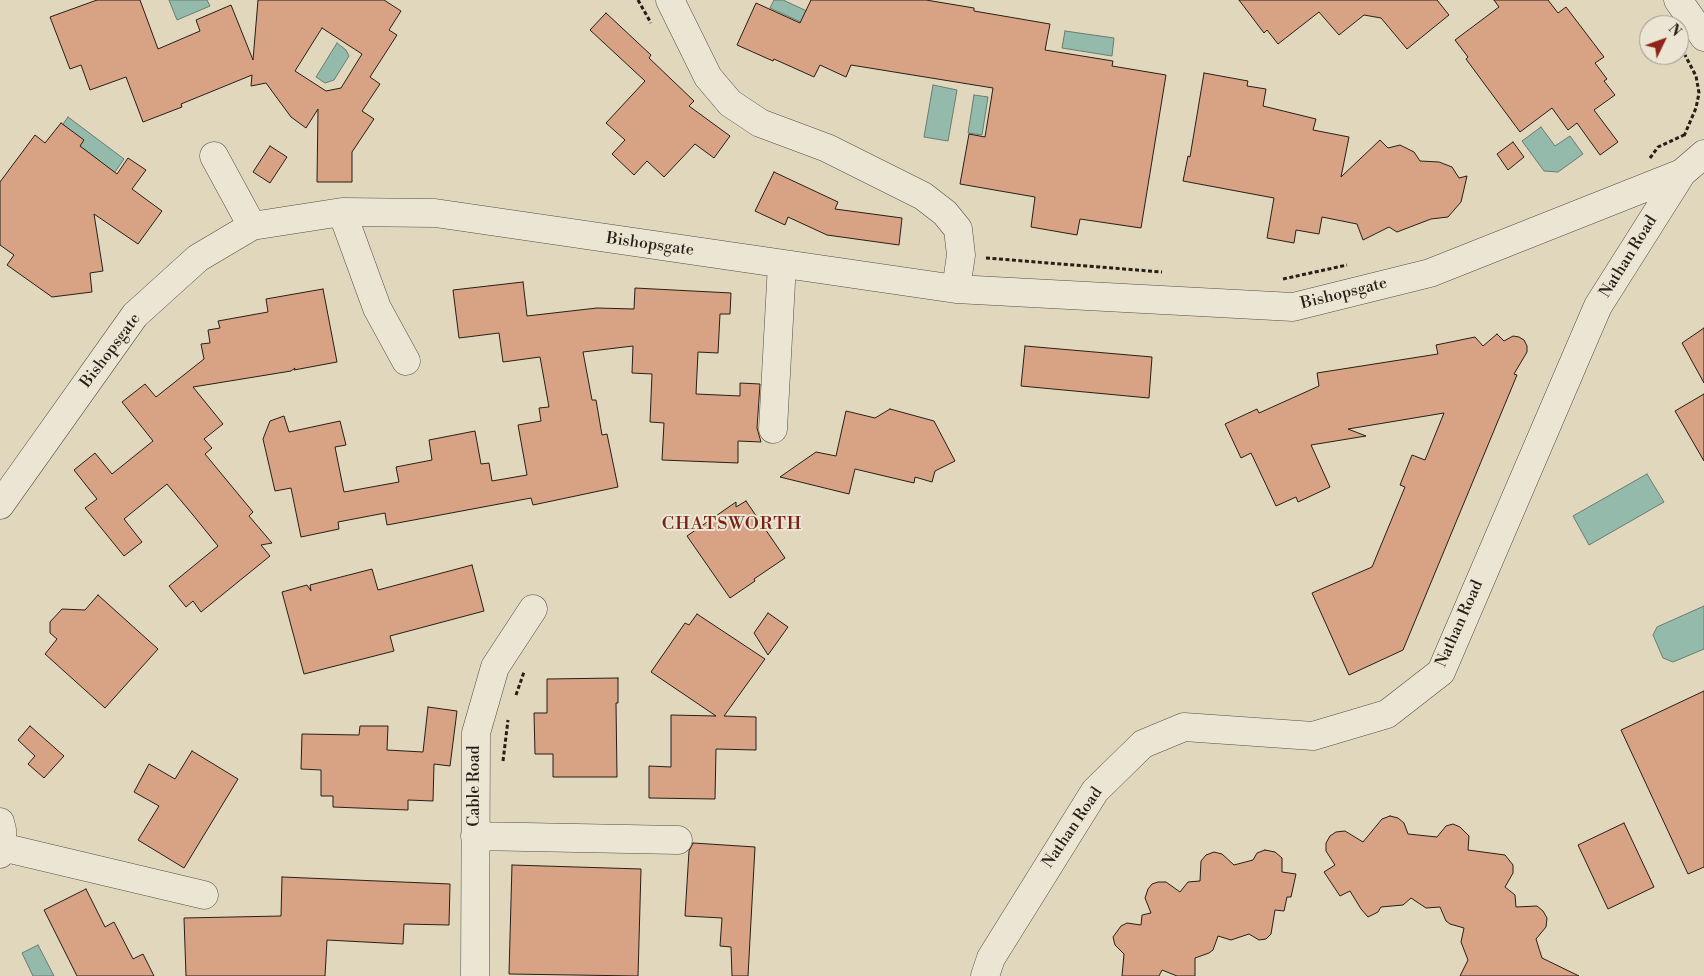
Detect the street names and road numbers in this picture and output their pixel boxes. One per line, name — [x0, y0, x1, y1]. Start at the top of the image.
street label: Nathan Road — [1596, 212, 1662, 302]
street label: Bishopsgate — [605, 229, 695, 261]
street label: Bishopsgate — [1299, 274, 1389, 314]
street label: Bishopsgate — [77, 310, 145, 392]
street label: Nathan Road — [1432, 578, 1488, 670]
street label: Cable Road — [465, 745, 485, 827]
street label: Nathan Road — [1039, 784, 1107, 872]

